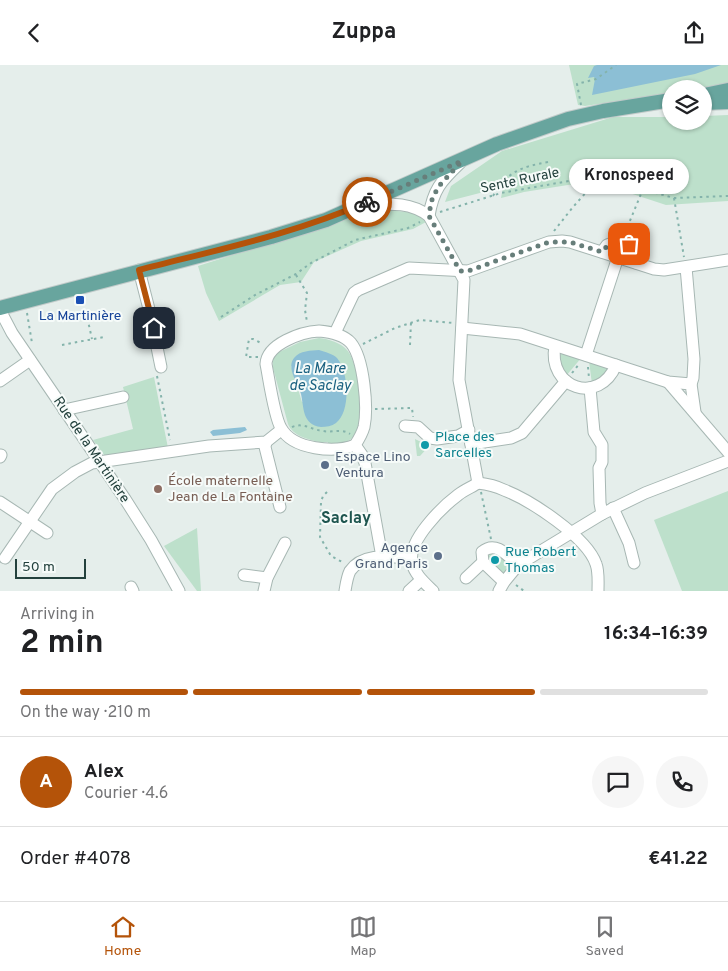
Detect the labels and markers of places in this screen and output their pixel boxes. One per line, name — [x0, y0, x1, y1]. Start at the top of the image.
callout: Kronospeed — [569, 159, 689, 194]
pin — [608, 223, 650, 265]
marker: La Martinière — [74, 294, 86, 306]
pin — [133, 307, 175, 349]
place label: La Martinière — [39, 308, 121, 325]
place label: Place des Sarcelles — [435, 429, 495, 462]
marker: Place des Sarcelles — [419, 439, 431, 451]
place label: Espace Lino Ventura — [335, 449, 411, 482]
marker: Espace Lino Ventura — [319, 459, 331, 471]
place label: École maternelle Jean de La Fontaine — [168, 472, 293, 506]
marker: École maternelle Jean de La Fontaine — [152, 483, 164, 495]
place label: Agence Grand Paris — [355, 540, 428, 573]
place label: Rue Robert Thomas — [505, 544, 576, 577]
marker: Agence Grand Paris — [432, 550, 444, 562]
marker: Rue Robert Thomas — [489, 554, 501, 566]

